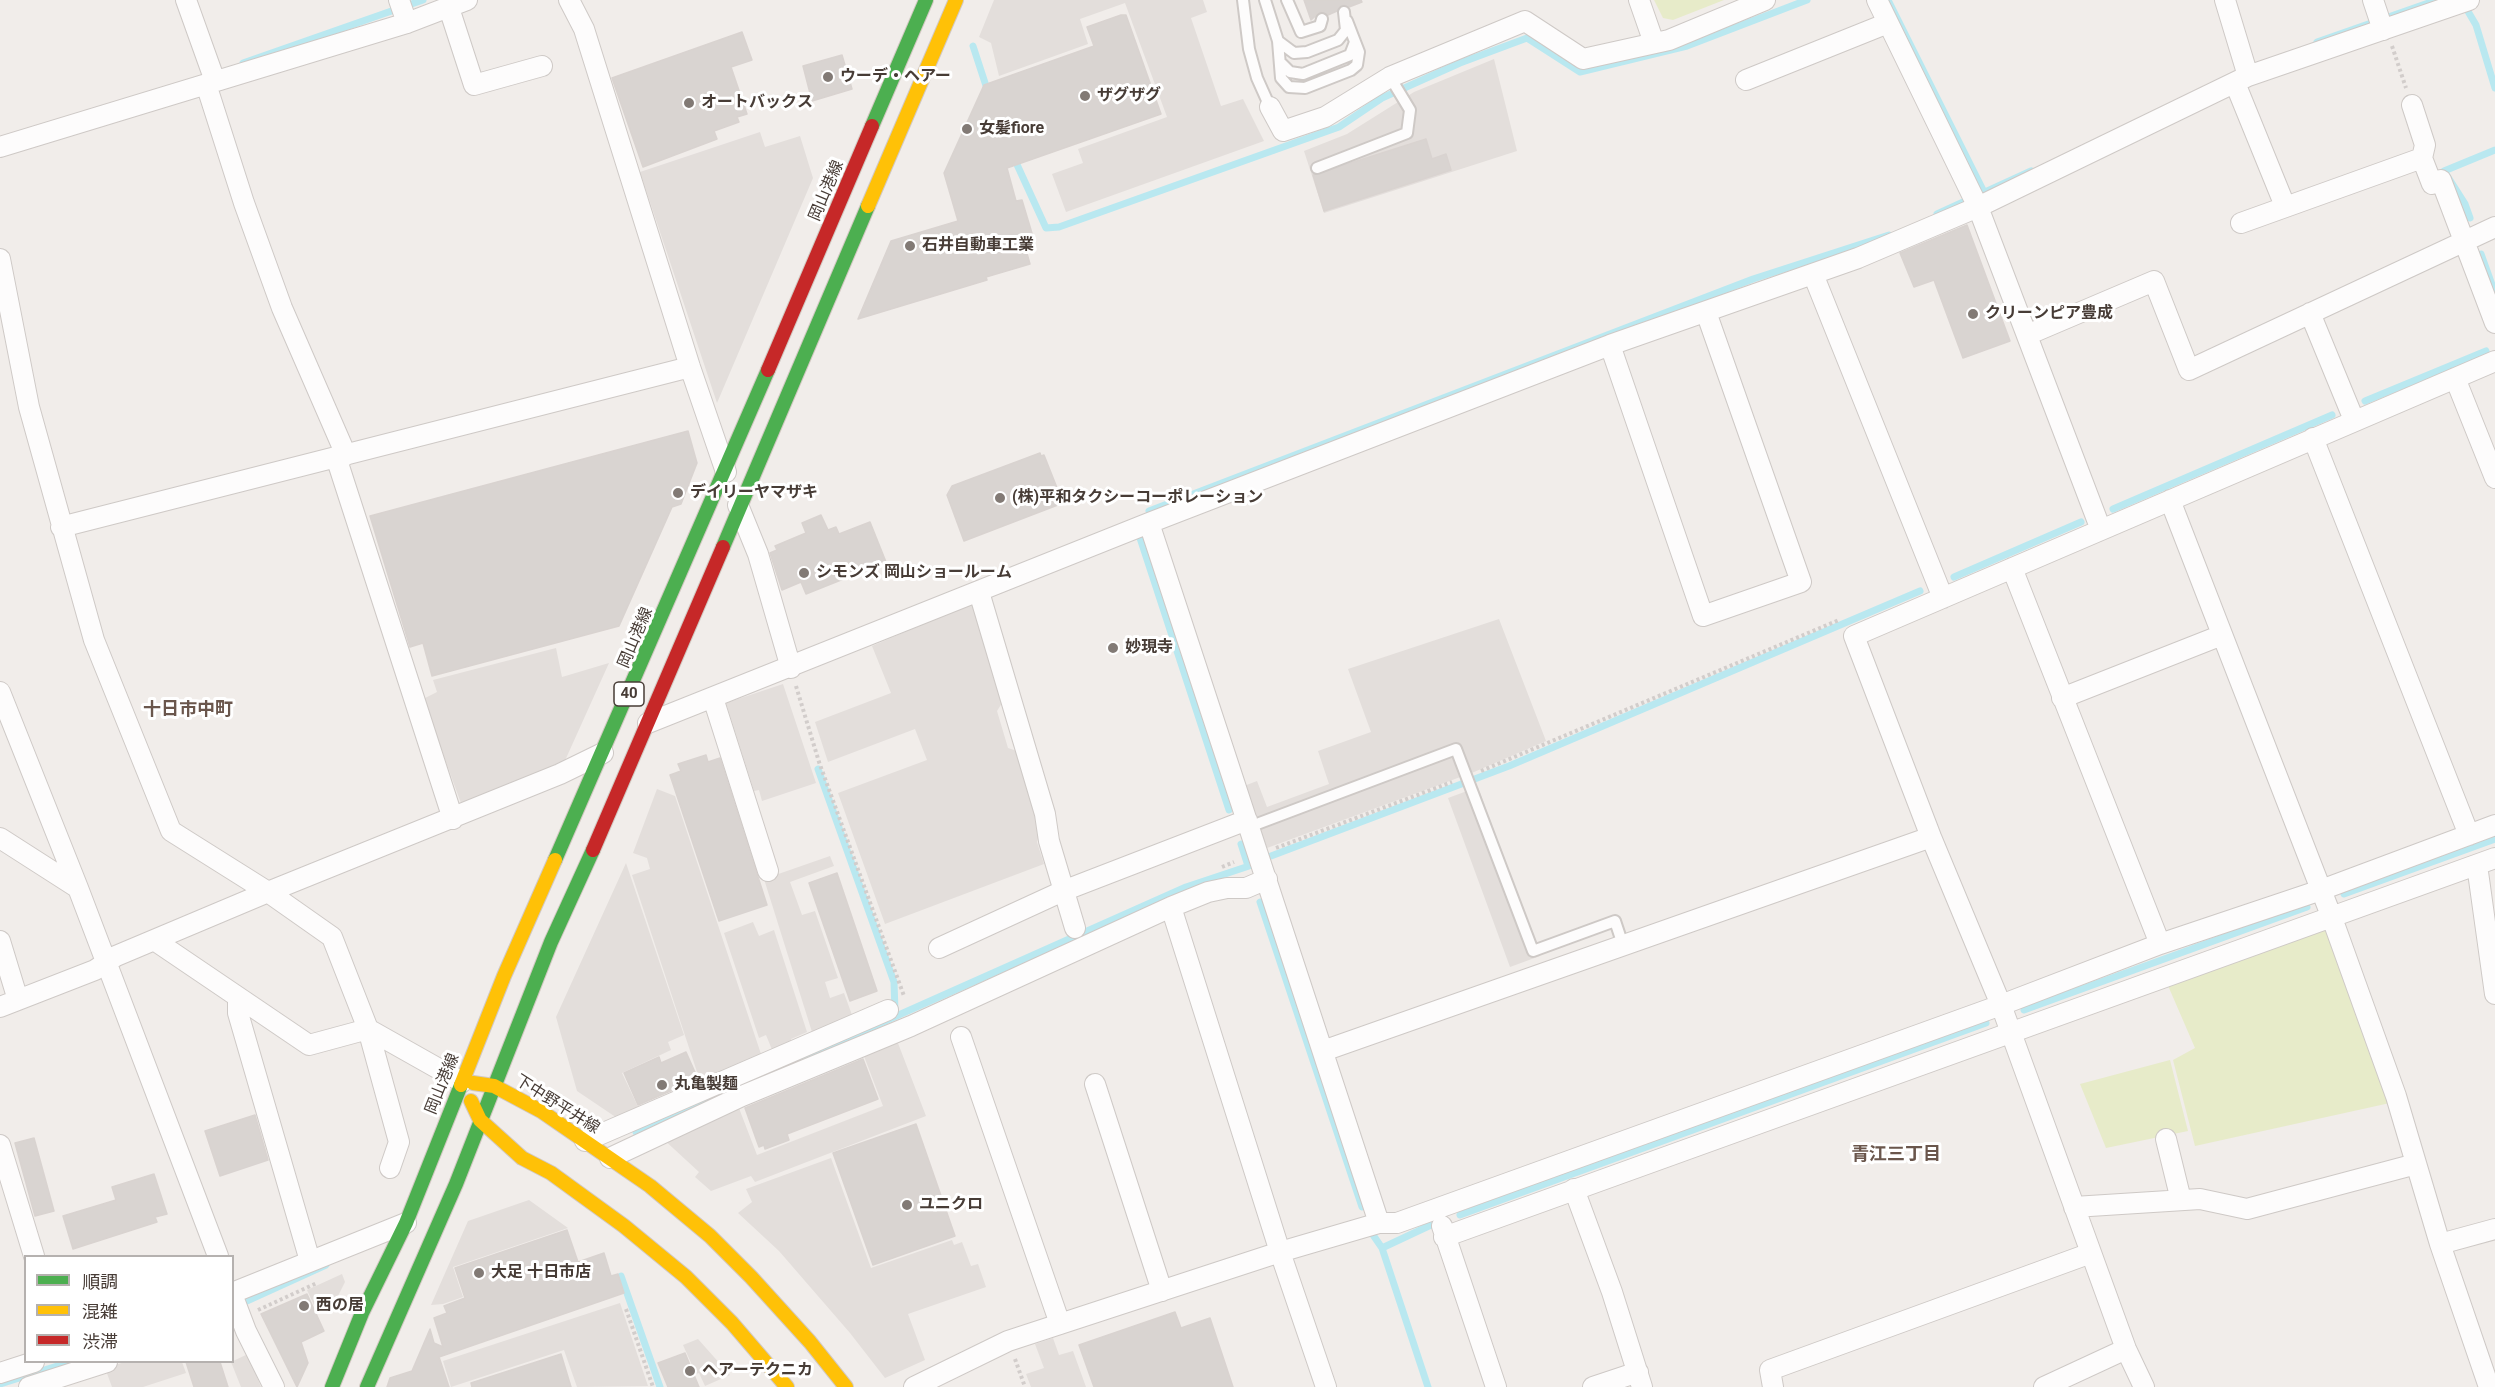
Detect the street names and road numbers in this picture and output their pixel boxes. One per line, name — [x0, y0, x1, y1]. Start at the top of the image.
street label: 岡山港線 — [806, 158, 848, 224]
street label: 岡山港線 — [615, 605, 657, 671]
road number: 40 — [614, 682, 644, 706]
street label: 岡山港線 — [422, 1051, 464, 1117]
street label: 下中野平井線 — [511, 1071, 603, 1139]

